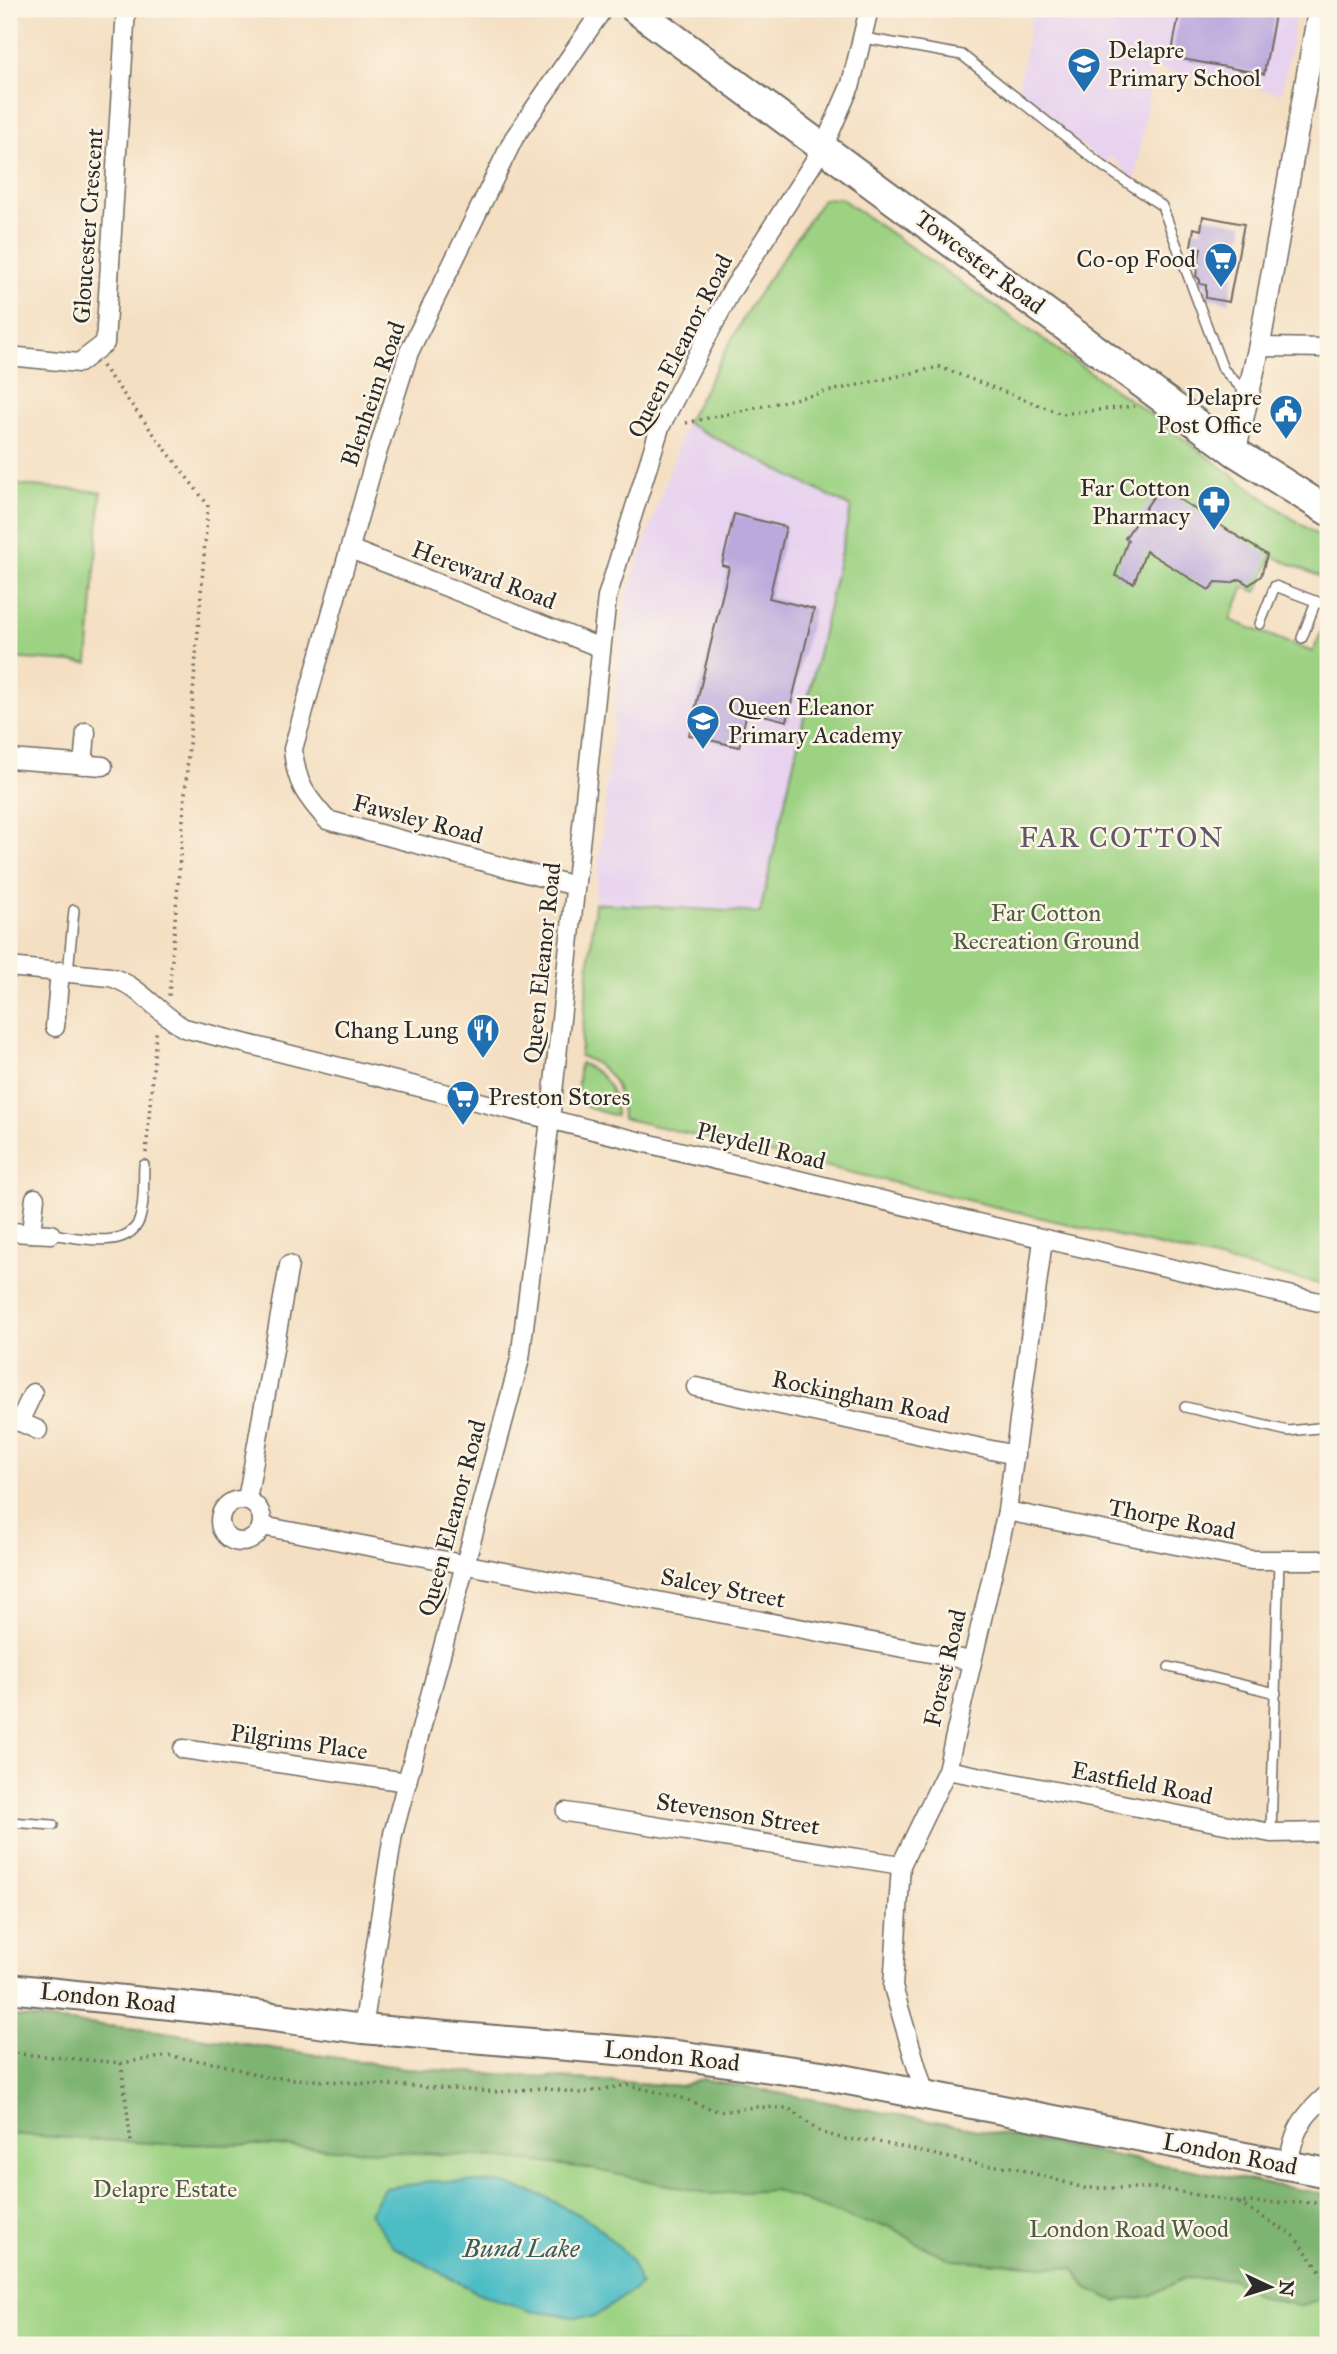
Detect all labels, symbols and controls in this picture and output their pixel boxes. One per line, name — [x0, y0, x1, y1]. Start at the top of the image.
place label: Delapre Primary School — [1108, 35, 1262, 93]
school or university icon: Delapre Primary School — [1065, 45, 1103, 94]
street label: Gloucester Crescent — [66, 127, 110, 325]
street label: Towcester Road — [909, 203, 1051, 321]
supermarket icon: Co-op Food — [1202, 240, 1240, 289]
place label: Co-op Food — [1076, 244, 1196, 274]
street label: Queen Eleanor Road — [621, 249, 739, 443]
street label: Blenheim Road — [334, 317, 412, 471]
place label: Delapre Post Office — [1157, 382, 1262, 440]
public building icon: Delapre Post Office — [1267, 392, 1305, 441]
place label: Far Cotton Pharmacy — [1080, 473, 1191, 531]
pharmacy icon: Far Cotton Pharmacy — [1195, 483, 1233, 532]
street label: Hereward Road — [407, 534, 561, 616]
place label: Queen Eleanor Primary Academy — [728, 692, 903, 750]
school or university icon: Queen Eleanor Primary Academy — [684, 702, 722, 751]
street label: Fawsley Road — [350, 787, 486, 851]
district label: FAR COTTON — [1019, 820, 1225, 855]
street label: Queen Eleanor Road — [517, 861, 567, 1065]
park label: Far Cotton Recreation Ground — [952, 898, 1140, 956]
restaurant icon: Chang Lung — [464, 1011, 502, 1060]
place label: Chang Lung — [334, 1015, 459, 1045]
supermarket icon: Preston Stores — [444, 1078, 482, 1127]
place label: Preston Stores — [488, 1082, 630, 1112]
street label: Pleydell Road — [693, 1115, 829, 1177]
street label: Rockingham Road — [769, 1364, 953, 1430]
street label: Queen Eleanor Road — [411, 1416, 493, 1620]
street label: Thorpe Road — [1106, 1492, 1238, 1546]
street label: Salcey Street — [658, 1561, 788, 1615]
street label: Forest Road — [917, 1606, 973, 1730]
street label: Pilgrims Place — [228, 1718, 370, 1766]
street label: Eastfield Road — [1069, 1755, 1215, 1811]
street label: Stevenson Street — [654, 1786, 822, 1842]
street label: London Road — [38, 1976, 178, 2020]
street label: London Road — [602, 2034, 742, 2078]
street label: London Road — [1160, 2126, 1300, 2182]
park label: Delapre Estate — [93, 2174, 237, 2204]
park label: London Road Wood — [1029, 2214, 1229, 2244]
water label: Bund Lake — [462, 2232, 581, 2264]
north arrow — [1236, 2252, 1306, 2322]
text: N — [1274, 2279, 1298, 2297]

